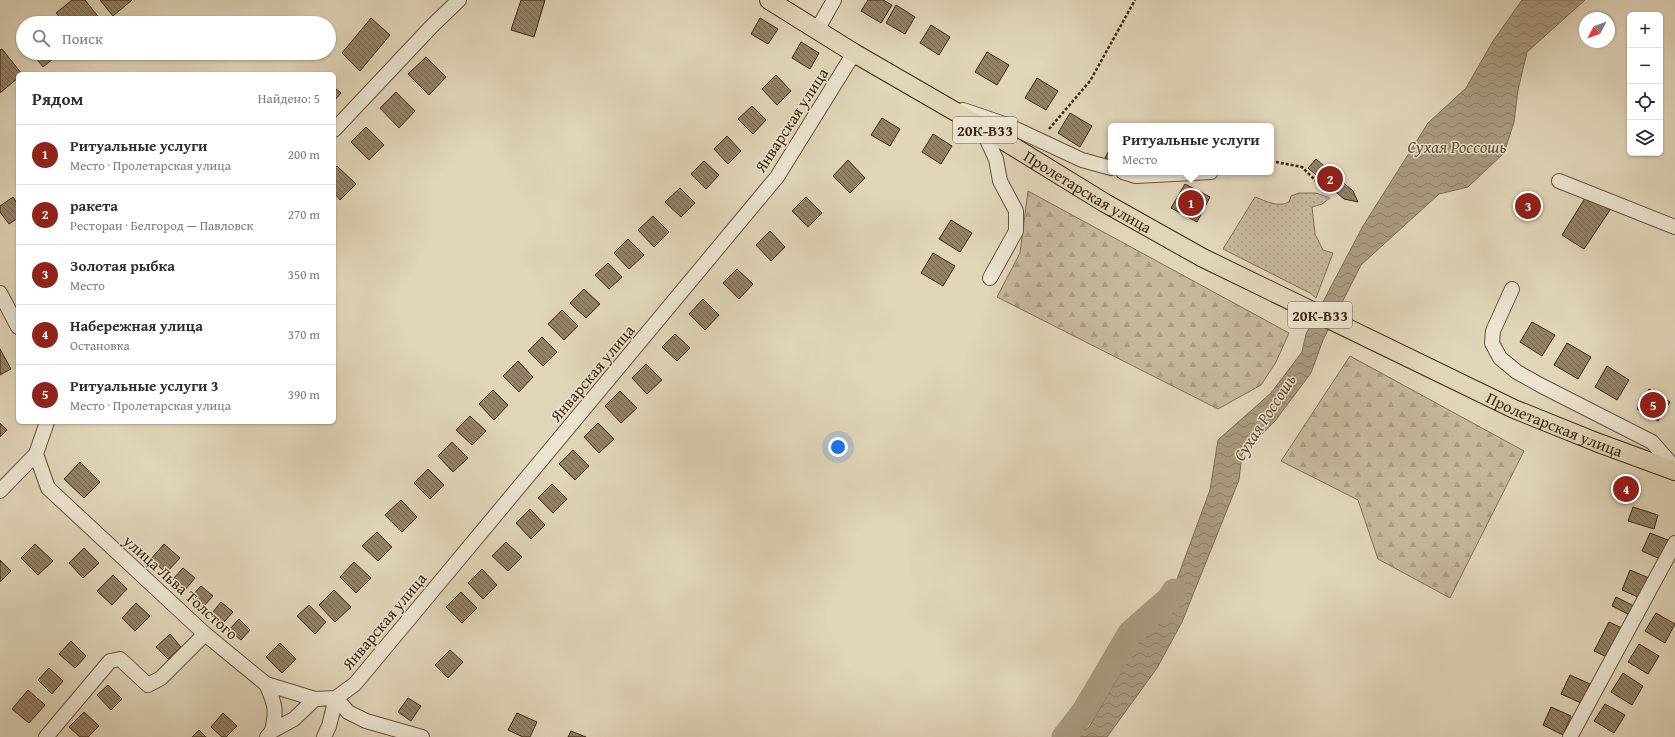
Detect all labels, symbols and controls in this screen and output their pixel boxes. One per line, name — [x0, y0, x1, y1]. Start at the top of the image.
north arrow — [1579, 12, 1615, 48]
map controls — [1627, 12, 1663, 156]
button: + — [1627, 12, 1663, 48]
search box — [16, 16, 336, 60]
icon: search — [30, 27, 52, 49]
text: Поиск — [62, 28, 103, 49]
button: − — [1627, 48, 1663, 84]
street label: Январская улица — [748, 63, 834, 178]
button: locate — [1627, 84, 1663, 120]
text: Рядом — [32, 86, 83, 111]
text: Найдено: 5 — [258, 89, 320, 108]
road number: 20К-В33 — [953, 117, 1017, 143]
button: layers — [1627, 120, 1663, 156]
popup — [1108, 123, 1274, 175]
text: Ритуальные услуги — [1122, 129, 1260, 150]
water label: Сухая Россошь — [1407, 134, 1507, 159]
text: Ритуальные услуги — [70, 135, 207, 156]
street label: Пролетарская улица — [1019, 144, 1157, 239]
text: 1 — [42, 145, 48, 164]
text: 200 m — [288, 145, 320, 164]
text: Место — [1122, 150, 1157, 169]
text: Место · Пролетарская улица — [70, 156, 231, 175]
pin: 2 — [1317, 164, 1343, 194]
pin: 1 — [1178, 188, 1204, 218]
pin: 3 — [1515, 191, 1541, 221]
text: ракета — [70, 195, 118, 216]
text: 2 — [42, 205, 48, 224]
text: 270 m — [288, 205, 320, 224]
text: Ресторан · Белгород — Павловск — [70, 216, 253, 235]
text: Золотая рыбка — [70, 255, 175, 276]
text: 3 — [42, 265, 48, 284]
text: 350 m — [288, 265, 320, 284]
text: Место — [70, 276, 105, 295]
road number: 20К-В33 — [1288, 302, 1352, 328]
text: Набережная улица — [70, 315, 203, 336]
street label: Январская улица — [543, 319, 640, 428]
text: 4 — [42, 325, 48, 344]
text: 370 m — [288, 325, 320, 344]
text: Остановка — [70, 336, 130, 355]
water label: Сухая Россошь — [1227, 369, 1302, 465]
text: Ритуальные услуги 3 — [70, 375, 218, 396]
text: 5 — [42, 385, 48, 404]
text: 390 m — [288, 385, 320, 404]
street label: Пролетарская улица — [1482, 385, 1626, 463]
pin: 5 — [1640, 390, 1666, 420]
text: Место · Пролетарская улица — [70, 396, 231, 415]
your location — [828, 437, 848, 457]
pin: 4 — [1613, 474, 1639, 504]
street label: улица Льва Толстого — [118, 528, 244, 645]
street label: Январская улица — [335, 567, 432, 676]

